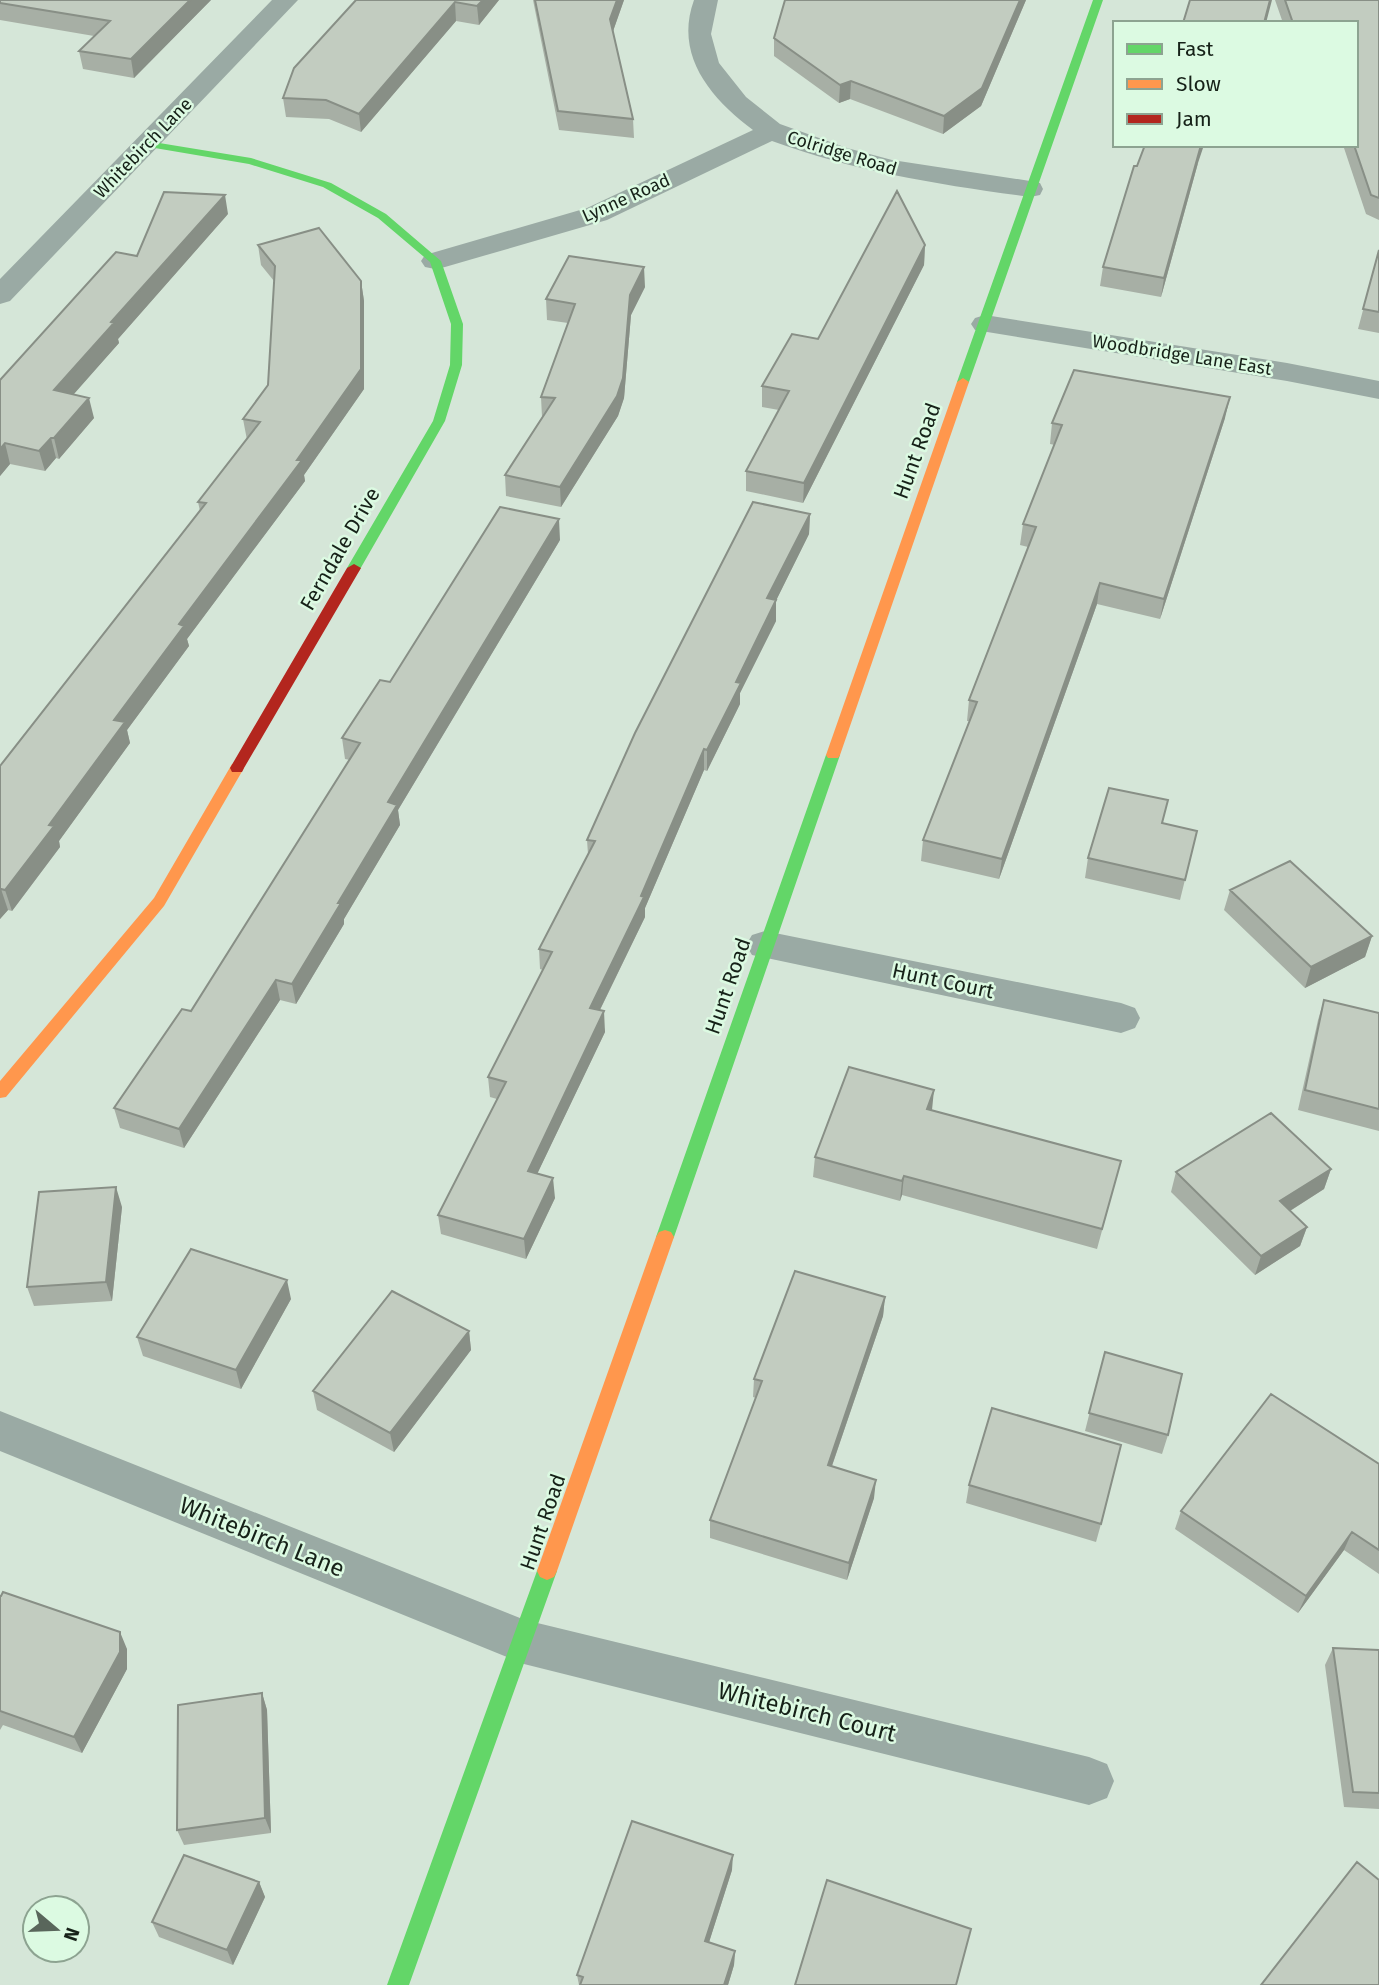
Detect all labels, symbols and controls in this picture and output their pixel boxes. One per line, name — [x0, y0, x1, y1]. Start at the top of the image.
legend — [1113, 21, 1358, 147]
text: Fast — [1176, 36, 1214, 62]
text: Slow — [1176, 71, 1221, 97]
street label: Whitebirch Lane — [89, 93, 197, 203]
text: Jam — [1176, 106, 1212, 132]
street label: Colridge Road — [785, 126, 899, 180]
street label: Lynne Road — [579, 169, 673, 227]
street label: Woodbridge Lane East — [1091, 330, 1274, 380]
street label: Hunt Road — [888, 399, 946, 503]
street label: Ferndale Drive — [294, 483, 386, 615]
street label: Hunt Road — [699, 934, 757, 1038]
street label: Hunt Court — [890, 958, 997, 1005]
street label: Hunt Road — [514, 1470, 572, 1574]
street label: Whitebirch Lane — [175, 1491, 349, 1583]
street label: Whitebirch Court — [715, 1676, 899, 1748]
north arrow — [21, 1894, 91, 1964]
text: N — [59, 1925, 85, 1944]

